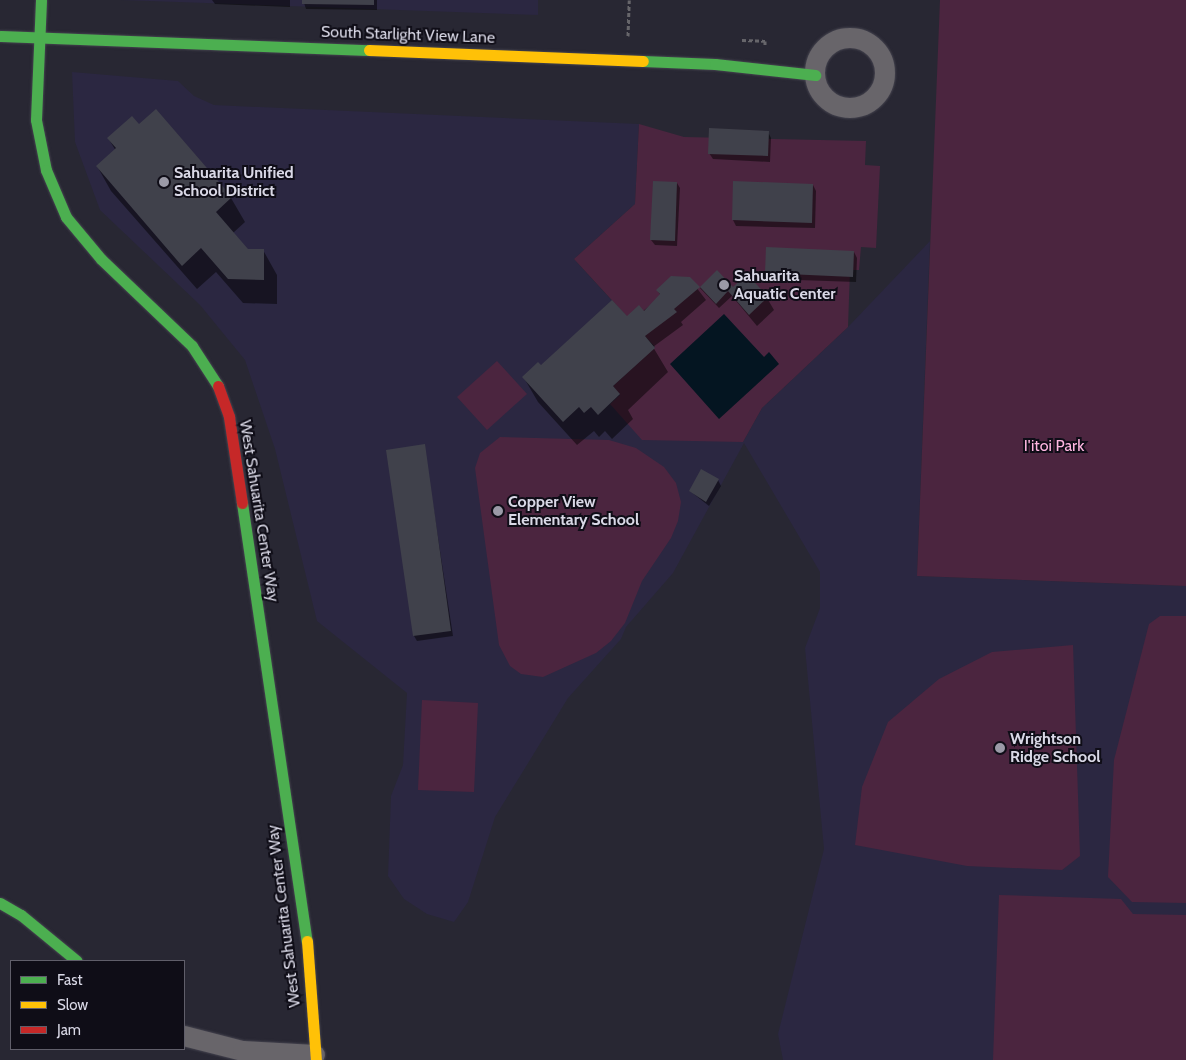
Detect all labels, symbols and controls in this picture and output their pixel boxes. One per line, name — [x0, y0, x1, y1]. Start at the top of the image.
street label: South Starlight View Lane — [321, 22, 495, 48]
place label: Sahuarita Unified School District — [174, 163, 294, 201]
marker: Sahuarita Unified School District — [158, 176, 170, 188]
place label: Sahuarita Aquatic Center — [734, 266, 835, 304]
marker: Sahuarita Aquatic Center — [718, 279, 730, 291]
street label: West Sahuarita Center Way — [235, 419, 283, 603]
park label: I'itoi Park — [1024, 436, 1084, 456]
place label: Copper View Elementary School — [508, 492, 639, 530]
marker: Copper View Elementary School — [492, 505, 504, 517]
place label: Wrightson Ridge School — [1010, 729, 1100, 767]
marker: Wrightson Ridge School — [994, 742, 1006, 754]
street label: West Sahuarita Center Way — [263, 824, 305, 1008]
legend — [10, 960, 185, 1050]
text: Fast — [57, 971, 82, 989]
text: Slow — [57, 996, 88, 1014]
text: Jam — [57, 1021, 81, 1039]

